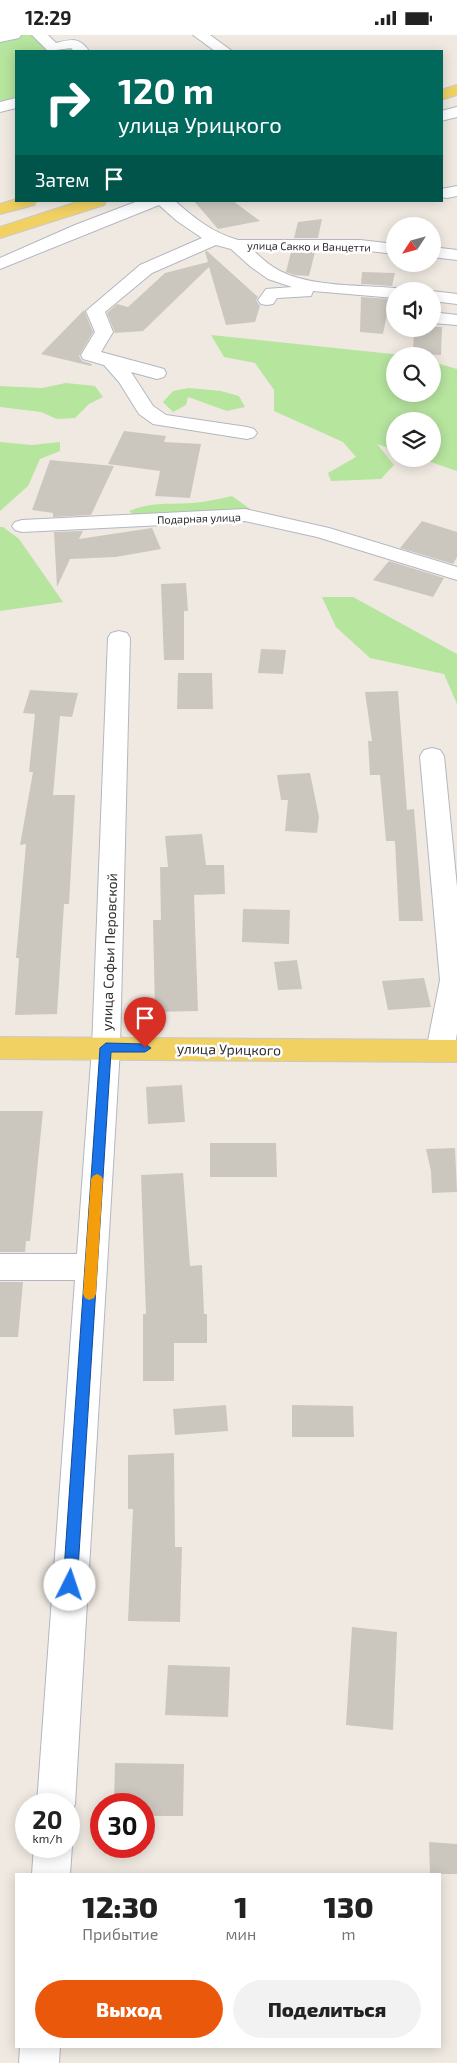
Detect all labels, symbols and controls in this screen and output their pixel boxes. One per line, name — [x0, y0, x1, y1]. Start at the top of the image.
text: 12:29 — [25, 6, 71, 29]
text: 120 m — [118, 69, 214, 111]
icon: right — [35, 70, 100, 135]
text: улица Урицкого — [118, 111, 282, 137]
icon: arrive — [100, 165, 128, 193]
text: Затем — [35, 168, 90, 191]
north arrow — [386, 217, 441, 273]
map controls — [386, 217, 441, 467]
street label: улица Сакко и Ванцетти — [247, 238, 371, 255]
button: sound — [386, 282, 441, 337]
button: search — [386, 347, 441, 402]
button: layers — [386, 412, 441, 467]
street label: Подарная улица — [157, 510, 241, 527]
street label: улица Софьи Перовской — [98, 873, 120, 1031]
pin — [124, 997, 166, 1048]
icon: arrive — [131, 1004, 159, 1032]
street label: улица Урицкого — [177, 1040, 281, 1058]
position arrow — [43, 1558, 95, 1610]
speed limit sign: 30 — [90, 1793, 155, 1858]
text: 20 — [32, 1804, 63, 1834]
text: km/h — [33, 1831, 62, 1845]
text: 12:30 — [82, 1888, 158, 1924]
text: 1 — [234, 1888, 248, 1924]
text: 130 — [324, 1888, 374, 1924]
text: Прибытие — [82, 1924, 158, 1943]
text: мин — [226, 1924, 256, 1943]
text: m — [342, 1924, 356, 1943]
button: Выход — [35, 1980, 223, 2038]
button: Поделиться — [233, 1980, 421, 2038]

